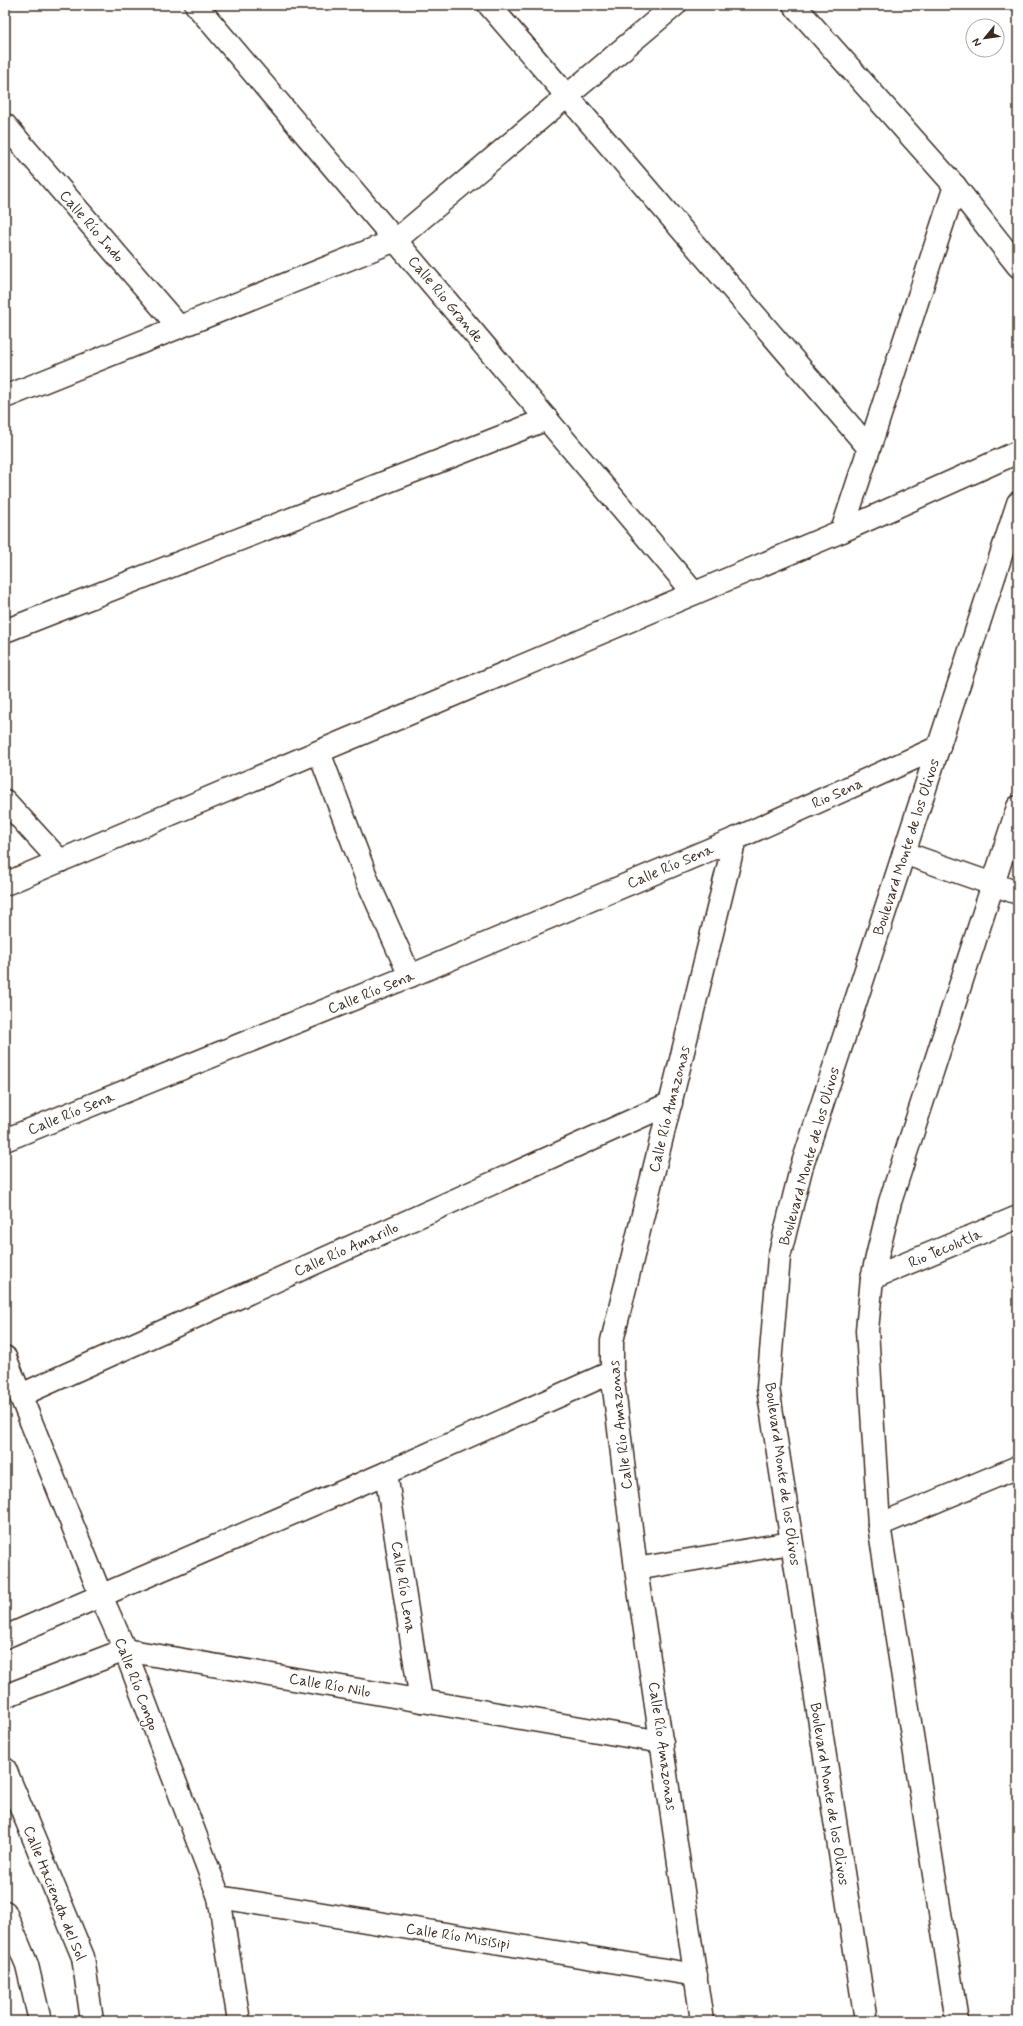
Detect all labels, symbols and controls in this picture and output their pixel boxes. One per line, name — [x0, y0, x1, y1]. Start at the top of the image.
north arrow — [965, 18, 1005, 58]
text: N — [969, 36, 985, 49]
street label: Calle Río Indo — [54, 186, 128, 267]
street label: Calle Rio Grande — [403, 252, 487, 347]
street label: Boulevard Monte de los Olivos — [869, 756, 945, 938]
street label: Rio Sena — [809, 774, 866, 814]
street label: Calle Río Sena — [624, 839, 717, 894]
street label: Calle Río Sena — [325, 966, 419, 1019]
street label: Calle Río Amazonas — [645, 1043, 695, 1175]
street label: Boulevard Monte de los Olivos — [775, 1064, 845, 1248]
street label: Calle Río Sena — [25, 1087, 119, 1140]
street label: Calle Río Amarillo — [291, 1218, 402, 1282]
street label: Rio Tecolutla — [906, 1224, 986, 1273]
street label: Calle Río Amazonas — [604, 1359, 638, 1490]
street label: Boulevard Monte de los Olivos — [759, 1381, 805, 1567]
street label: Calle Río Lena — [386, 1540, 420, 1635]
street label: Calle Río Congo — [108, 1635, 163, 1734]
street label: Calle Río Nilo — [287, 1669, 372, 1703]
street label: Calle Río Amazonas — [643, 1680, 681, 1812]
street label: Boulevard Monte de los Olivos — [805, 1701, 853, 1887]
street label: Calle Hacienda del Sol — [18, 1823, 90, 1964]
street label: Calle Río Misisipi — [404, 1919, 511, 1955]

